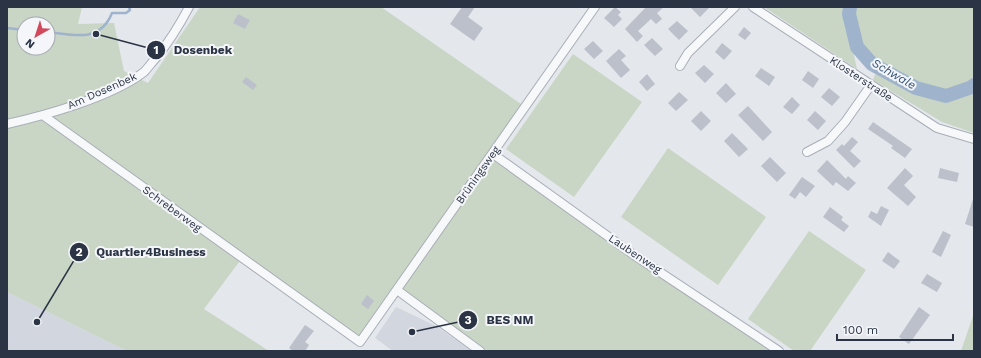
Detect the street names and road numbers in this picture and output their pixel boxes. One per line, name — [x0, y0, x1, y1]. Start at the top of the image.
street label: Klosterstraße — [827, 54, 895, 104]
street label: Am Dosenbek — [65, 70, 139, 112]
street label: Brüningsweg — [453, 143, 503, 206]
street label: Schreberweg — [140, 183, 204, 235]
street label: Laubenweg — [606, 232, 664, 276]

